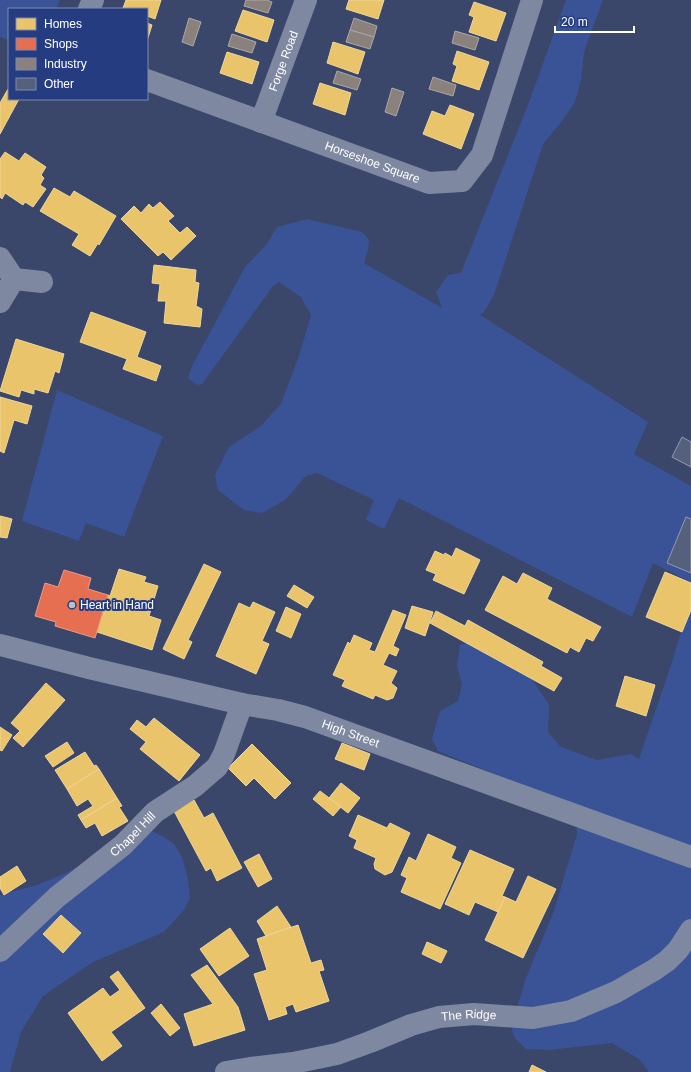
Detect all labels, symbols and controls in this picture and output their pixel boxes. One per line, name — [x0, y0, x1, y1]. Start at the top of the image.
legend — [8, 8, 148, 100]
scale bar — [555, 8, 634, 34]
text: 20 m — [561, 15, 588, 29]
text: Homes — [44, 17, 82, 31]
street label: Forge Road — [266, 29, 301, 93]
text: Shops — [44, 37, 78, 51]
text: Industry — [44, 57, 87, 71]
text: Other — [44, 77, 74, 91]
street label: Horseshoe Square — [323, 139, 422, 186]
place label: Heart in Hand — [80, 598, 154, 612]
marker: Heart in Hand — [67, 600, 77, 610]
street label: High Street — [320, 717, 382, 751]
street label: Chapel Hill — [107, 809, 158, 860]
street label: The Ridge — [441, 1007, 497, 1024]

